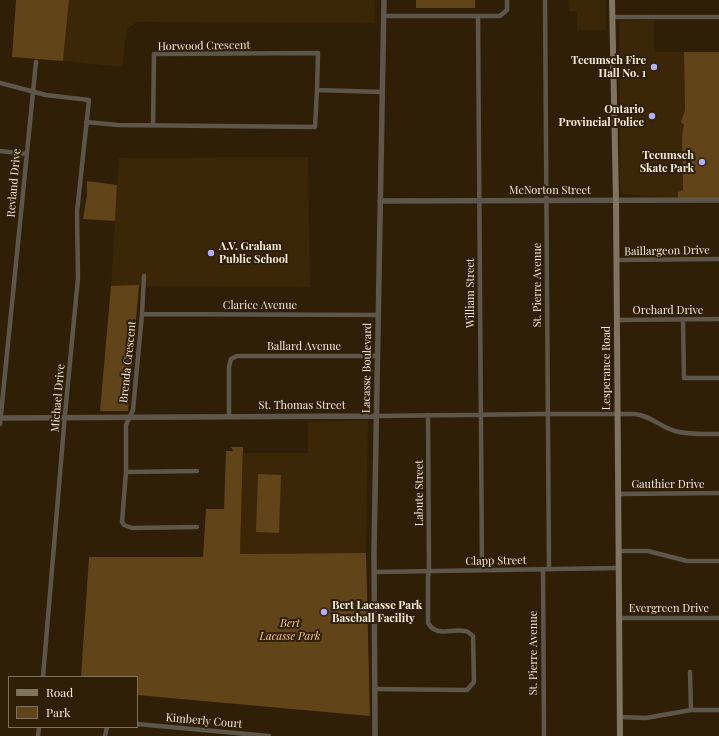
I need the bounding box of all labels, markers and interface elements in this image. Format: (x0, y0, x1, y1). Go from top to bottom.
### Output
street label: Horwood Crescent (158, 39, 250, 53)
place label: Tecumseh Fire Hall No. 1 (571, 54, 646, 80)
marker: Tecumseh Fire Hall No. 1 (649, 62, 659, 72)
place label: Ontario Provincial Police (559, 103, 644, 129)
marker: Ontario Provincial Police (647, 111, 657, 121)
street label: Revland Drive (4, 148, 24, 218)
place label: Tecumseh Skate Park (640, 149, 694, 175)
marker: Tecumseh Skate Park (697, 157, 707, 167)
street label: McNorton Street (509, 184, 591, 198)
place label: A.V. Graham Public School (219, 240, 288, 266)
street label: St. Pierre Avenue (531, 243, 545, 327)
street label: Baillargeon Drive (624, 244, 710, 258)
marker: A.V. Graham Public School (206, 248, 216, 258)
street label: William Street (464, 258, 478, 328)
street label: Clarice Avenue (223, 299, 297, 313)
street label: Orchard Drive (633, 304, 703, 318)
street label: Brenda Crescent (117, 320, 139, 404)
street label: Lacasse Boulevard (360, 323, 374, 413)
street label: Lesperance Road (600, 326, 614, 410)
street label: Ballard Avenue (267, 340, 341, 354)
street label: Michael Drive (48, 363, 68, 433)
street label: St. Thomas Street (258, 399, 346, 413)
street label: Labute Street (413, 460, 427, 526)
street label: Gauthier Drive (631, 478, 705, 492)
street label: Clapp Street (465, 554, 527, 568)
place label: Bert Lacasse Park Baseball Facility (332, 599, 422, 625)
street label: Evergreen Drive (629, 602, 709, 616)
marker: Bert Lacasse Park Baseball Facility (319, 607, 329, 617)
street label: St. Pierre Avenue (527, 611, 541, 695)
park label: Bert Lacasse Park (259, 617, 321, 643)
legend (8, 676, 138, 728)
text: Road (46, 684, 73, 700)
text: Park (46, 704, 71, 720)
street label: Kimberly Court (165, 711, 243, 731)

